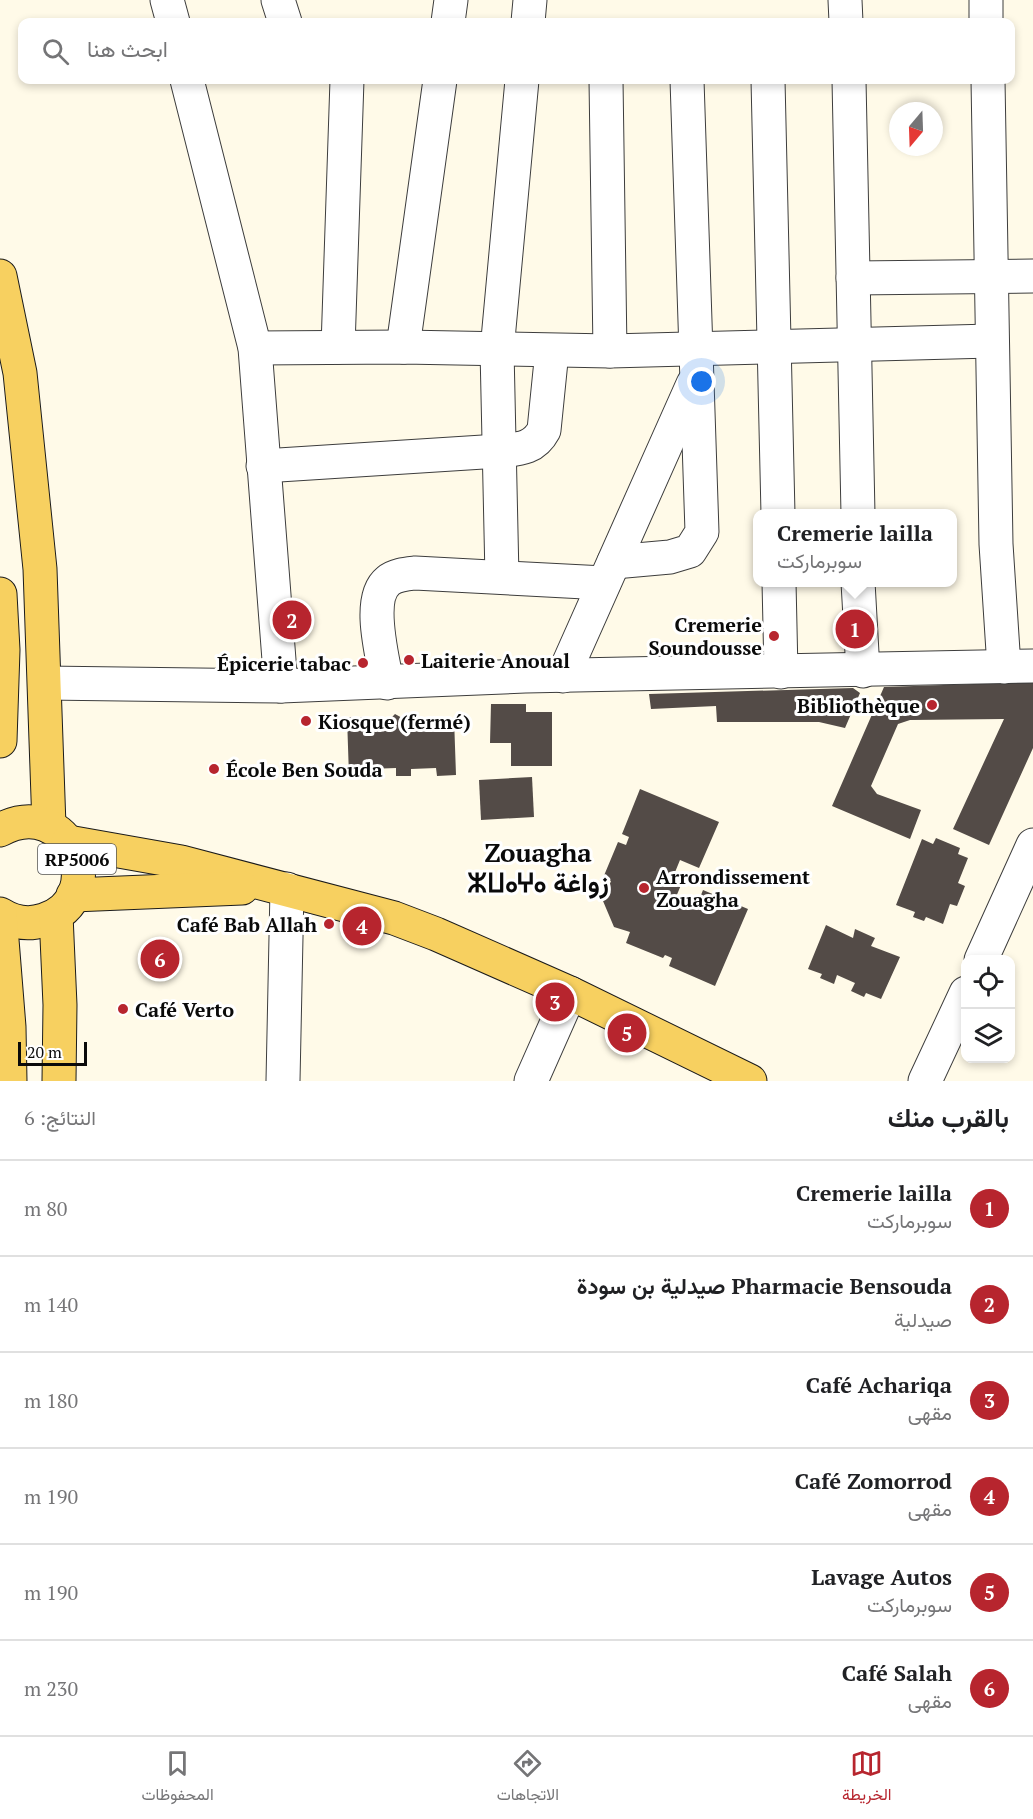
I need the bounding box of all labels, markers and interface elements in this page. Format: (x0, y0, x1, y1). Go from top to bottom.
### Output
search box (18, 18, 1015, 84)
text: ابحث هنا (87, 34, 168, 63)
icon: search (39, 35, 72, 68)
north arrow (889, 102, 943, 156)
your location (687, 367, 716, 396)
popup (753, 509, 957, 587)
text: Cremerie lailla (777, 518, 933, 547)
text: سوبرماركت (777, 547, 862, 574)
pin: 2 (272, 598, 312, 642)
pin: 1 (836, 606, 874, 652)
place label: Cremerie Soundousse (649, 611, 762, 661)
marker: Cremerie Soundousse (767, 629, 781, 643)
place label: Laiterie Anoual (421, 647, 570, 674)
place label: Épicerie tabac (217, 650, 351, 677)
marker: Laiterie Anoual (402, 653, 416, 667)
marker: Épicerie tabac (356, 656, 370, 670)
place label: Bibliothèque (797, 692, 920, 719)
marker: Bibliothèque (925, 698, 939, 712)
place label: Kiosque (fermé) (318, 708, 471, 735)
marker: Kiosque (fermé) (299, 714, 313, 728)
place label: École Ben Souda (226, 756, 383, 783)
marker: École Ben Souda (207, 762, 221, 776)
district label: Zouagha ⵣⵡⴰⵖⴰ زواغة (467, 835, 609, 899)
road number: RP5006 (38, 844, 116, 874)
place label: Arrondissement Zouagha (656, 863, 810, 913)
marker: Arrondissement Zouagha (637, 881, 651, 895)
pin: 4 (342, 904, 382, 948)
place label: Café Bab Allah (177, 911, 317, 938)
marker: Café Bab Allah (322, 917, 336, 931)
pin: 6 (140, 936, 180, 982)
map controls (961, 955, 1015, 1063)
button: locate (961, 955, 1015, 1009)
pin: 3 (536, 980, 574, 1024)
place label: Café Verto (135, 996, 234, 1023)
marker: Café Verto (116, 1002, 130, 1016)
button: layers (961, 1009, 1015, 1063)
pin: 5 (608, 1010, 646, 1056)
scale bar (18, 1039, 87, 1066)
text: 20 m (27, 1041, 62, 1063)
text: بالقرب منك (888, 1100, 1009, 1134)
text: النتائج: 6 (24, 1104, 96, 1131)
text: Cremerie lailla (796, 1178, 952, 1207)
text: 80 m (24, 1195, 67, 1222)
text: 1 (984, 1195, 995, 1222)
text: سوبرماركت (867, 1207, 952, 1234)
text: Pharmacie Bensouda صيدلية بن سودة (577, 1271, 952, 1300)
text: 140 m (24, 1291, 78, 1318)
text: 2 (984, 1291, 995, 1318)
text: صيدلية (894, 1306, 952, 1333)
text: Café Achariqa (806, 1370, 952, 1399)
text: 180 m (24, 1387, 78, 1414)
text: 3 (984, 1387, 995, 1414)
text: مقهى (908, 1399, 952, 1426)
text: Café Zomorrod (795, 1466, 952, 1495)
text: 190 m (24, 1483, 78, 1510)
text: 4 (984, 1483, 995, 1510)
text: مقهى (908, 1495, 952, 1522)
text: Lavage Autos (811, 1562, 952, 1591)
text: 190 m (24, 1579, 78, 1606)
text: 5 (984, 1579, 995, 1606)
text: سوبرماركت (867, 1591, 952, 1618)
text: Café Salah (842, 1658, 952, 1687)
text: 230 m (24, 1675, 78, 1702)
text: 6 (984, 1675, 995, 1702)
text: مقهى (908, 1687, 952, 1714)
tab: المحفوظات (142, 1747, 214, 1809)
tab: الاتجاهات (497, 1747, 559, 1809)
tab: الخريطة (842, 1747, 891, 1809)

